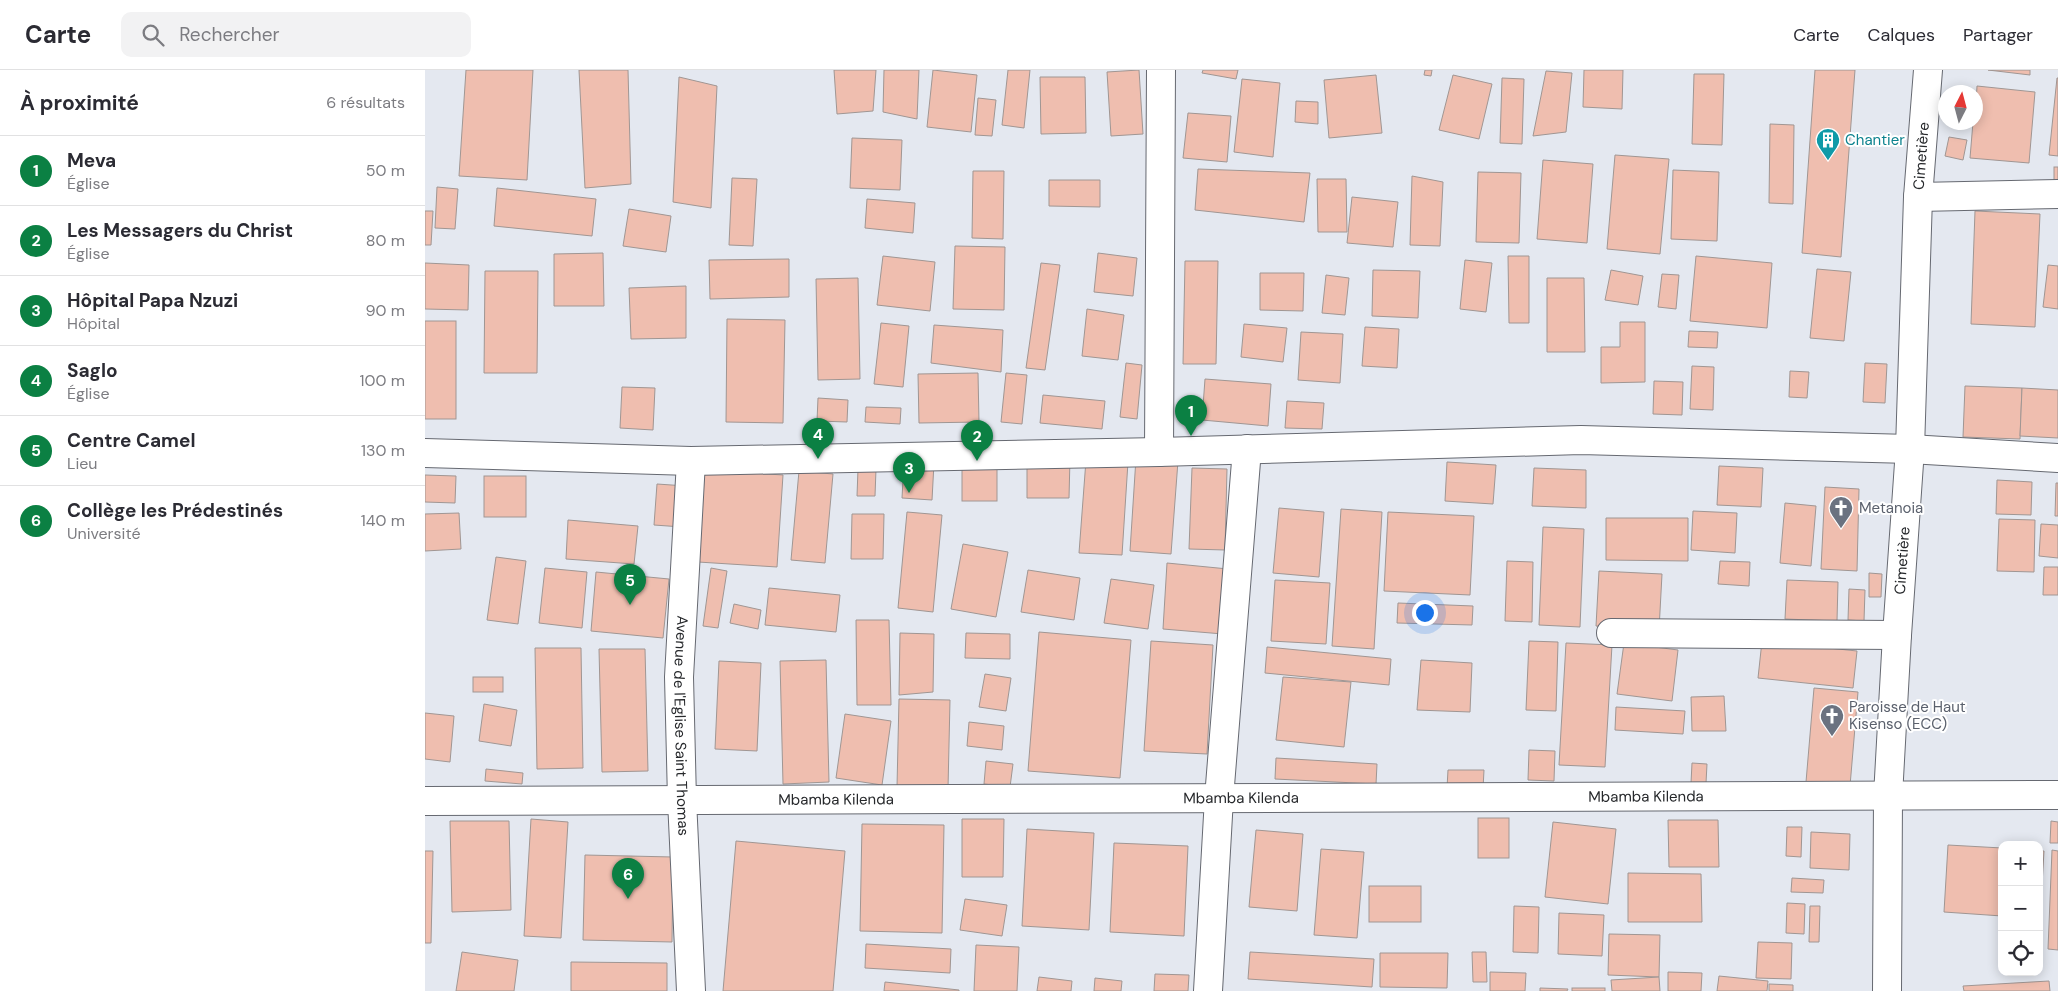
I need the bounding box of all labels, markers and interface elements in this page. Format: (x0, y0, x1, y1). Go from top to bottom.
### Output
search box (121, 12, 471, 57)
text: Carte (25, 19, 91, 50)
icon: search (139, 21, 167, 49)
text: Rechercher (179, 22, 280, 47)
text: Carte (1793, 23, 1840, 47)
text: Calques (1868, 23, 1935, 47)
text: Partager (1963, 23, 2033, 47)
north arrow (1938, 85, 1983, 130)
text: À proximité (20, 89, 139, 117)
text: 6 résultats (326, 92, 405, 113)
street label: Cimetière (1909, 121, 1934, 191)
building icon: Chantier (1815, 127, 1841, 161)
place label: Chantier (1845, 130, 1905, 150)
text: Meva (67, 148, 116, 173)
text: 1 (33, 160, 39, 181)
text: 50 m (366, 160, 405, 181)
text: Église (67, 173, 110, 194)
text: Les Messagers du Christ (67, 218, 293, 243)
text: 2 (31, 230, 41, 251)
text: 80 m (366, 230, 405, 251)
text: Église (67, 243, 110, 264)
text: Hôpital Papa Nzuzi (67, 288, 238, 313)
text: 3 (31, 300, 41, 321)
text: 90 m (365, 300, 405, 321)
text: Hôpital (67, 313, 120, 334)
text: Saglo (67, 358, 118, 383)
text: 4 (31, 370, 41, 391)
text: 100 m (360, 370, 405, 391)
text: Église (67, 383, 110, 404)
pin: 1 (1175, 395, 1207, 436)
pin: 4 (802, 418, 834, 459)
pin: 2 (961, 420, 993, 461)
text: Centre Camel (67, 428, 195, 453)
text: 5 (31, 440, 41, 461)
text: 130 m (361, 440, 405, 461)
pin: 3 (893, 452, 925, 493)
text: Lieu (67, 453, 98, 474)
church icon: Metanoia (1828, 495, 1854, 529)
text: Collège les Prédestinés (67, 498, 283, 523)
place label: Metanoia (1859, 498, 1923, 518)
text: 6 (31, 510, 41, 531)
text: 140 m (361, 510, 405, 531)
text: Université (67, 523, 141, 544)
street label: Cimetière (1890, 526, 1915, 595)
pin: 5 (614, 564, 646, 605)
your location (1412, 600, 1438, 626)
street label: Avenue de l'Eglise Saint Thomas (669, 615, 694, 836)
place label: Paroisse de Haut Kisenso (ECC) (1849, 697, 1966, 734)
church icon: Paroisse de Haut Kisenso (ECC) (1819, 703, 1845, 737)
street label: Mbamba Kilenda (1588, 786, 1704, 807)
street label: Mbamba Kilenda (1183, 788, 1299, 808)
street label: Mbamba Kilenda (778, 789, 894, 810)
map controls (1998, 841, 2043, 976)
button: + (1998, 841, 2043, 886)
pin: 6 (612, 858, 644, 899)
button: − (1998, 886, 2043, 931)
button: locate (1998, 931, 2043, 976)

